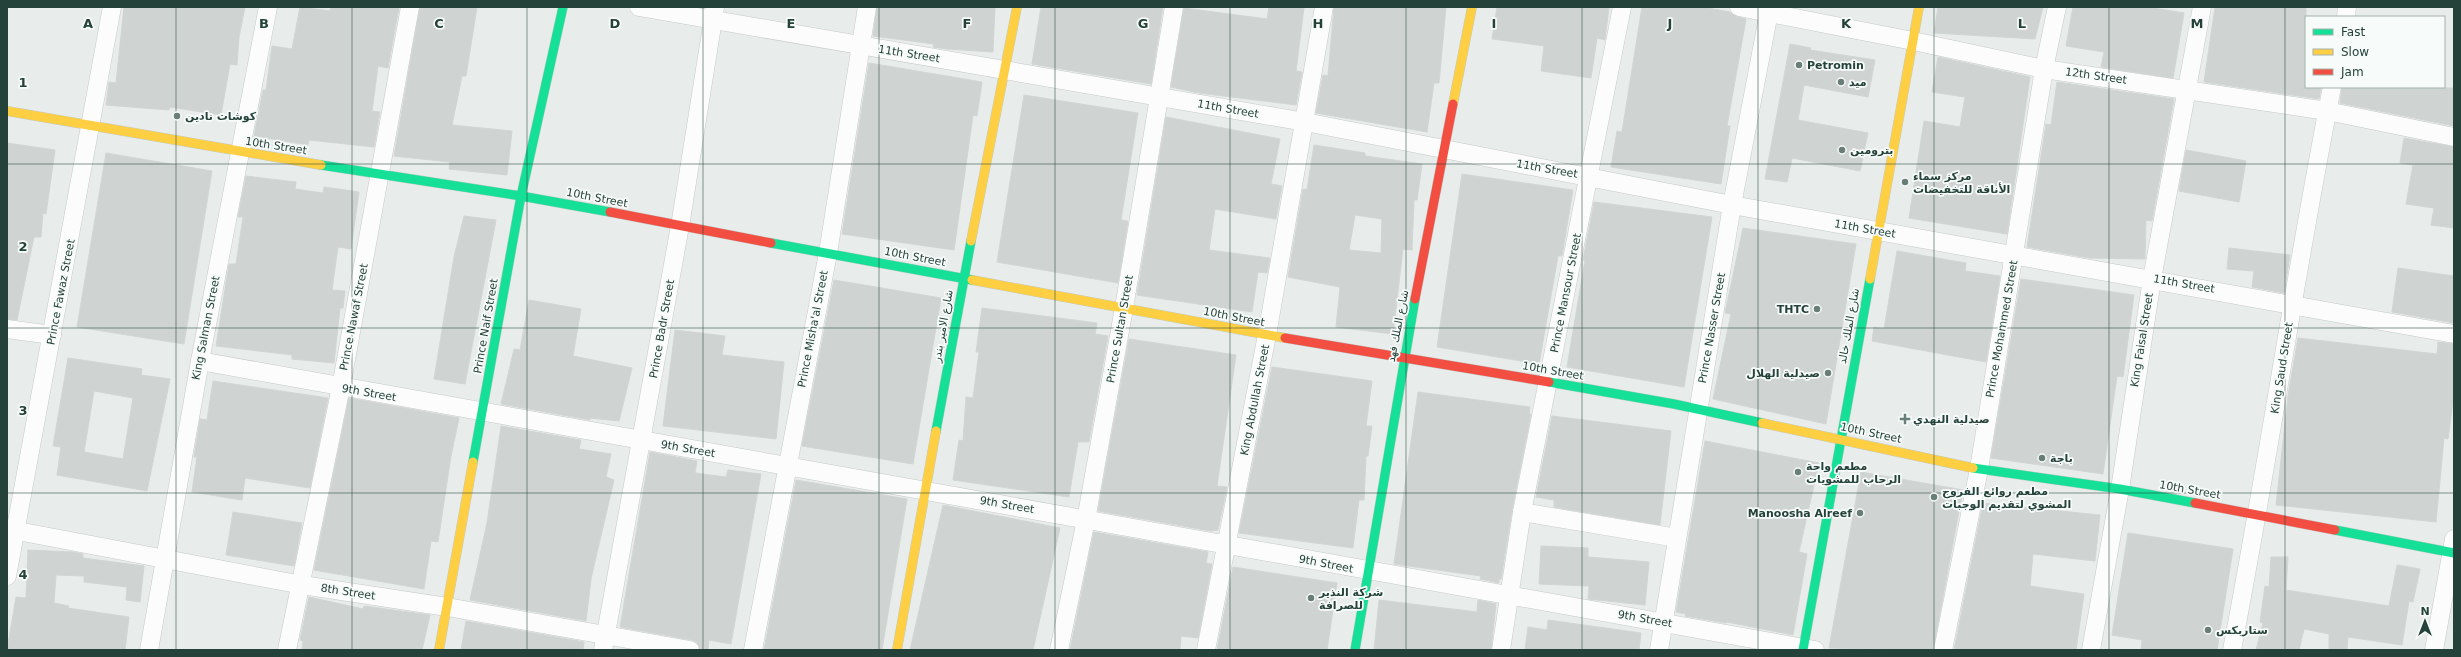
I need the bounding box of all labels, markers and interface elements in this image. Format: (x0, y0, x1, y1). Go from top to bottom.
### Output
text: A (83, 16, 93, 31)
text: B (259, 16, 269, 31)
text: C (434, 16, 444, 31)
text: D (610, 16, 621, 31)
text: E (787, 16, 795, 31)
text: F (963, 16, 971, 31)
text: G (1138, 16, 1148, 31)
text: H (1313, 16, 1323, 31)
text: I (1492, 16, 1496, 31)
text: J (1667, 16, 1672, 31)
text: K (1841, 16, 1852, 31)
text: L (2018, 16, 2026, 31)
text: M (2191, 16, 2203, 31)
legend (2305, 16, 2445, 88)
text: Fast (2341, 25, 2365, 39)
street label: 11th Street (877, 43, 941, 65)
text: Slow (2341, 45, 2369, 59)
place label: Petromin (1807, 59, 1864, 72)
marker: Petromin (1794, 60, 1804, 70)
street label: 12th Street (2064, 65, 2128, 87)
text: Jam (2340, 65, 2364, 79)
text: 1 (18, 75, 28, 90)
place label: ميد (1849, 76, 1867, 89)
marker: ميد (1836, 77, 1846, 87)
street label: 11th Street (1196, 97, 1260, 121)
place label: كوشات نادين (185, 110, 257, 123)
marker: كوشات نادين (172, 111, 182, 121)
street label: 10th Street (244, 135, 308, 157)
place label: بترومين (1850, 144, 1894, 157)
marker: بترومين (1837, 145, 1847, 155)
street label: 11th Street (1515, 157, 1579, 181)
place label: مركز سماء الأناقة للتخفيضات (1913, 170, 2010, 196)
marker: مركز سماء الأناقة للتخفيضات (1900, 177, 1910, 187)
street label: 10th Street (565, 186, 629, 210)
street label: 11th Street (1833, 217, 1897, 241)
street label: Prince Mansour Street (1548, 232, 1584, 354)
street label: Prince Fawaz Street (44, 237, 78, 346)
text: 2 (18, 239, 28, 254)
street label: 10th Street (883, 245, 947, 269)
street label: Prince Mohammed Street (1984, 259, 2021, 399)
street label: Prince Nawaf Street (337, 262, 371, 372)
street label: Prince Misha'al Street (795, 269, 831, 389)
street label: Prince Nasser Street (1696, 271, 1728, 384)
street label: 11th Street (2152, 272, 2216, 296)
street label: Prince Sultan Street (1104, 273, 1136, 384)
street label: King Salman Street (190, 274, 223, 381)
street label: Prince Naif Street (471, 277, 501, 374)
street label: Prince Badr Street (647, 278, 677, 379)
street label: شارع الملك خالد (1836, 287, 1862, 365)
street label: شارع الامير بندر (930, 289, 956, 364)
street label: شارع الملك فهد (1385, 289, 1411, 363)
street label: King Faisal Street (2128, 291, 2156, 388)
place label: THTC (1777, 303, 1809, 316)
marker: THTC (1812, 304, 1822, 314)
street label: 10th Street (1202, 305, 1266, 329)
street label: King Saud Street (2268, 321, 2296, 415)
street label: King Abdullah Street (1238, 343, 1272, 457)
street label: 10th Street (1521, 359, 1585, 383)
place label: صيدلية الهلال (1746, 367, 1820, 380)
marker: صيدلية الهلال (1823, 368, 1833, 378)
street label: 9th Street (341, 382, 398, 404)
text: 3 (18, 403, 28, 418)
place label: صيدلية النهدي (1913, 413, 1990, 426)
marker: صيدلية النهدي (1900, 414, 1910, 424)
street label: 10th Street (1839, 420, 1903, 446)
street label: 9th Street (660, 438, 717, 460)
place label: باجة (2050, 452, 2073, 465)
marker: باجة (2037, 453, 2047, 463)
place label: مطعم واحة الرحاب للمشويات (1806, 460, 1901, 486)
marker: مطعم واحة الرحاب للمشويات (1793, 467, 1803, 477)
street label: 10th Street (2158, 478, 2222, 502)
place label: مطعم روائع الفروج المشوي لتقديم الوجبات (1942, 485, 2071, 511)
marker: مطعم روائع الفروج المشوي لتقديم الوجبات (1929, 492, 1939, 502)
street label: 9th Street (979, 494, 1036, 516)
place label: Manoosha Alreef (1748, 507, 1852, 520)
marker: Manoosha Alreef (1855, 508, 1865, 518)
street label: 9th Street (1298, 552, 1355, 576)
text: 4 (18, 567, 28, 582)
street label: 8th Street (320, 581, 377, 603)
place label: شركة النذير للصرافة (1318, 586, 1383, 612)
marker: شركة النذير للصرافة (1306, 593, 1316, 603)
north arrow (2405, 601, 2445, 641)
text: N (2420, 605, 2430, 618)
street label: 9th Street (1617, 608, 1674, 630)
place label: ستاربكس (2216, 624, 2268, 637)
marker: ستاربكس (2203, 625, 2213, 635)

